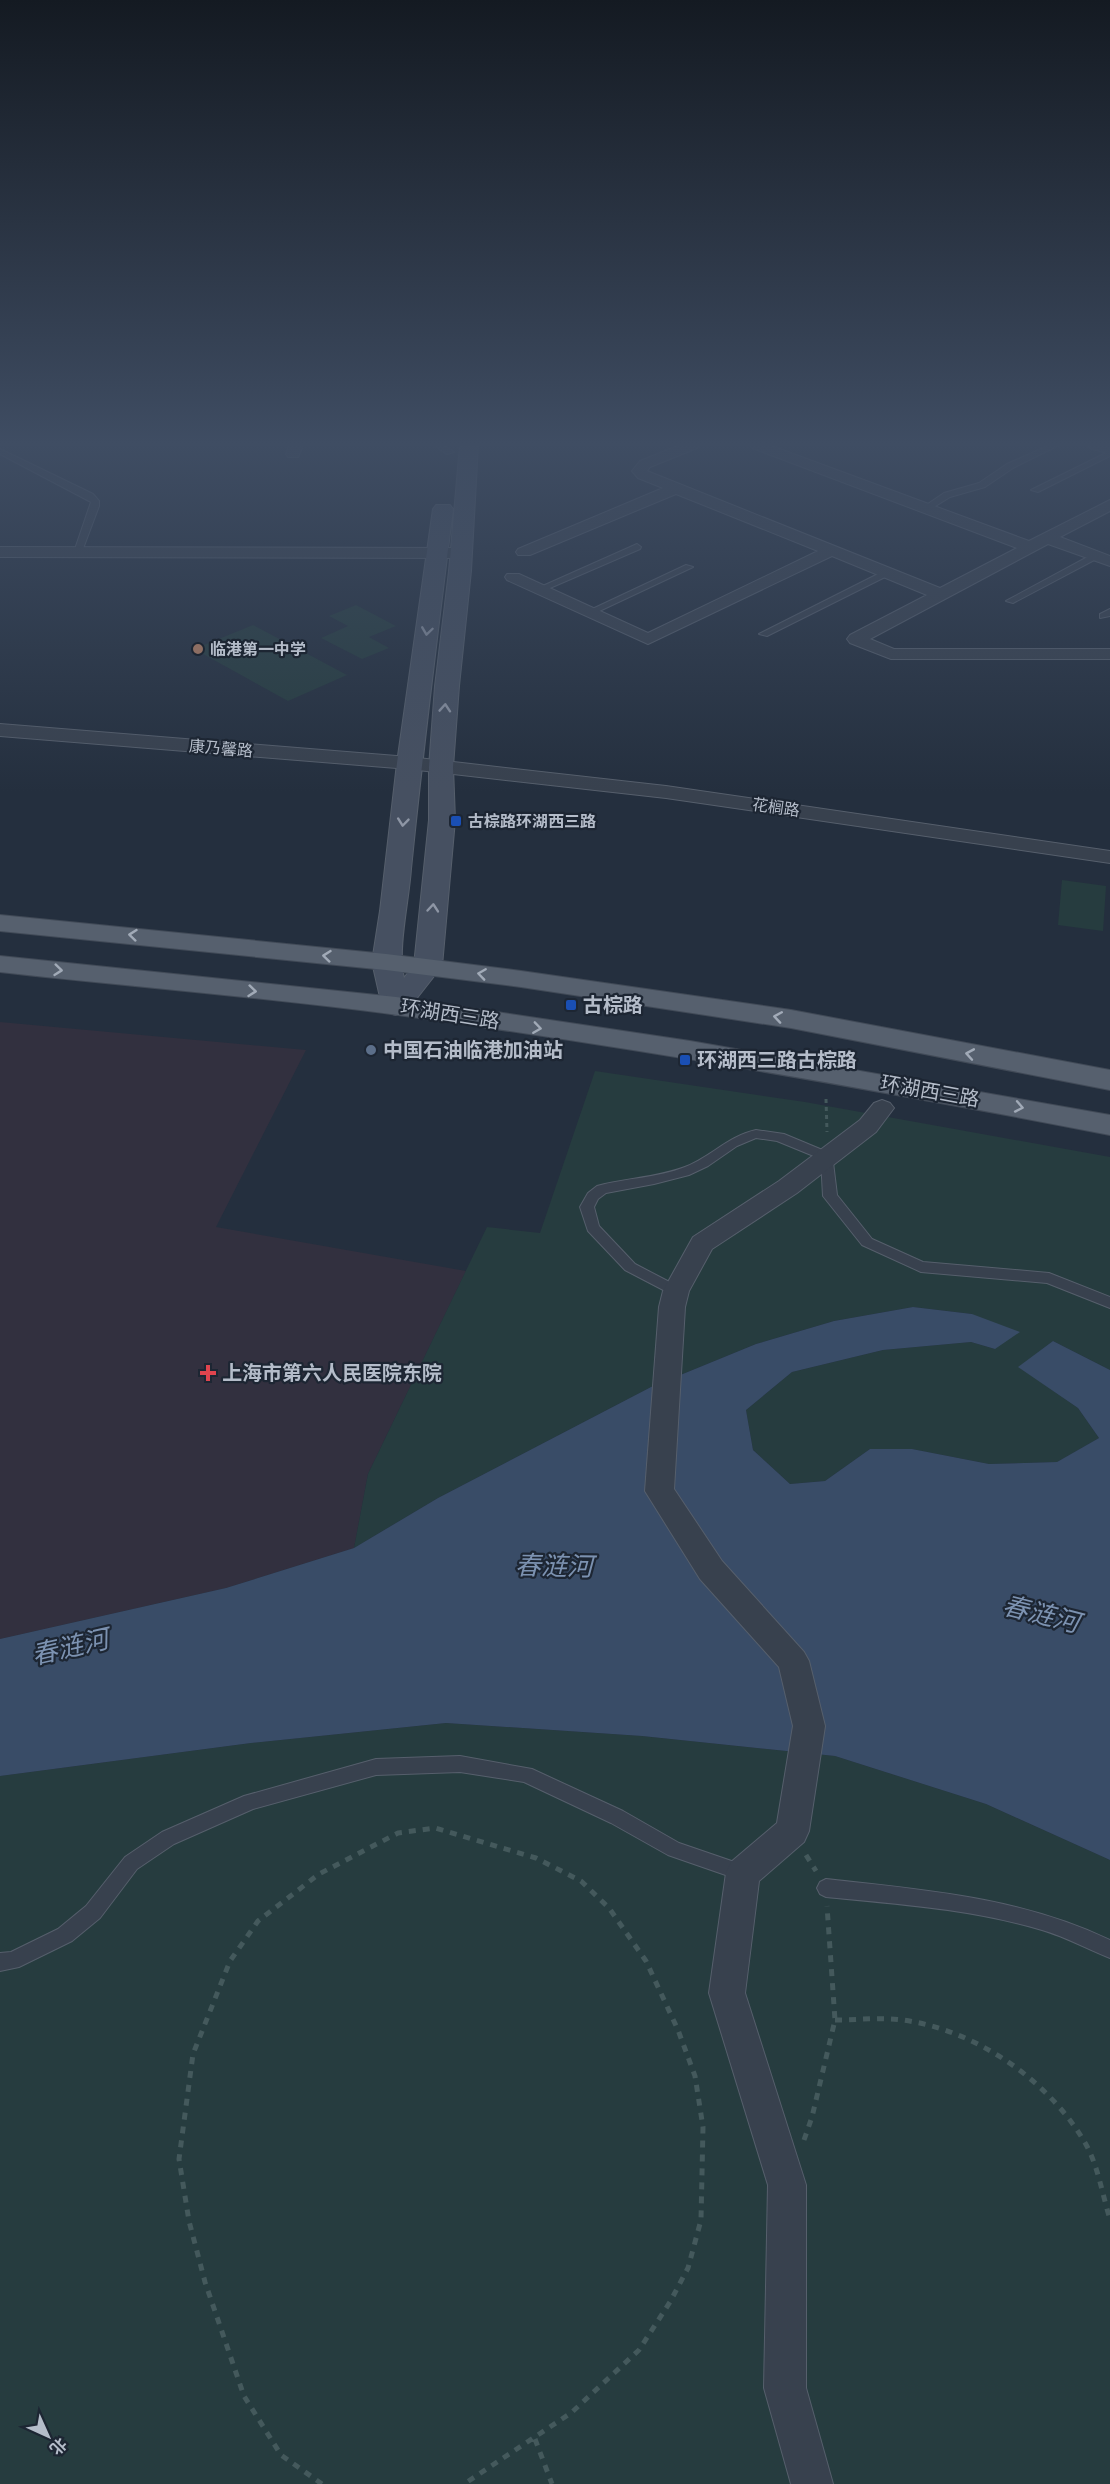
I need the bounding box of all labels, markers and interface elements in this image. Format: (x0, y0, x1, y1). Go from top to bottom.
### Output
one-way arrow (422, 627, 434, 636)
place label: 临港第一中学 (210, 640, 306, 658)
marker: 临港第一中学 (191, 642, 205, 656)
one-way arrow (438, 704, 451, 713)
street label: 康乃馨路 (188, 736, 254, 760)
street label: 花榈路 (751, 795, 801, 819)
place label: 古棕路环湖西三路 (468, 812, 596, 830)
marker: 古棕路环湖西三路 (449, 814, 463, 828)
one-way arrow (397, 817, 410, 826)
one-way arrow (426, 904, 439, 913)
one-way arrow (129, 929, 138, 942)
one-way arrow (323, 950, 332, 963)
one-way arrow (54, 963, 63, 976)
one-way arrow (477, 968, 486, 980)
one-way arrow (248, 984, 257, 997)
place label: 古棕路 (583, 993, 643, 1016)
street label: 环湖西三路 (399, 994, 501, 1033)
marker: 古棕路 (564, 998, 578, 1012)
one-way arrow (774, 1012, 783, 1024)
one-way arrow (532, 1021, 541, 1033)
place label: 中国石油临港加油站 (383, 1038, 563, 1061)
marker: 中国石油临港加油站 (364, 1043, 378, 1057)
place label: 环湖西三路古棕路 (697, 1048, 857, 1071)
one-way arrow (965, 1048, 975, 1061)
marker: 环湖西三路古棕路 (678, 1053, 692, 1067)
street label: 环湖西三路 (879, 1070, 981, 1111)
one-way arrow (1014, 1100, 1024, 1113)
place label: 上海市第六人民医院东院 (222, 1361, 442, 1384)
marker: 上海市第六人民医院东院 (199, 1364, 217, 1382)
water label: 春涟河 (515, 1550, 598, 1582)
water label: 春涟河 (1000, 1590, 1087, 1639)
water label: 春涟河 (29, 1622, 116, 1670)
north arrow (18, 2406, 78, 2466)
text: 北 (47, 2435, 71, 2459)

